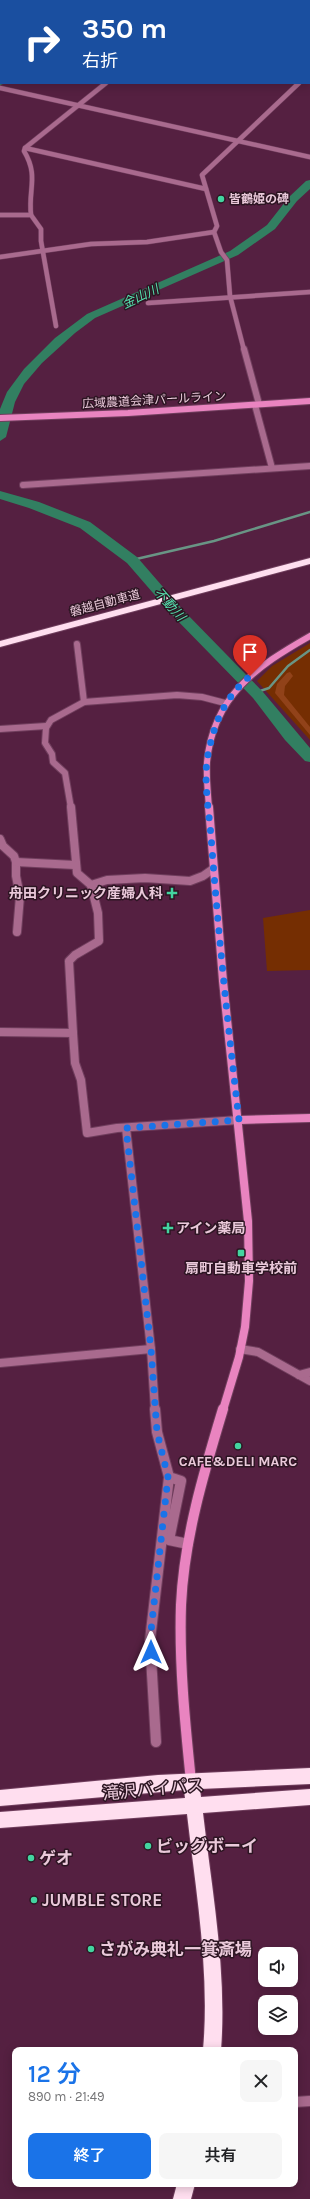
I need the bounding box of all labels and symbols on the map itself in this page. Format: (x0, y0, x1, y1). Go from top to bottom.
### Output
place label: 皆鶴姫の碑 (229, 192, 289, 206)
marker: 皆鶴姫の碑 (216, 194, 226, 204)
water label: 金山川 (119, 281, 163, 311)
street label: 広域農道会津パールライン (82, 389, 226, 411)
water label: 不動川 (151, 585, 190, 625)
street label: 磐越自動車道 (68, 587, 142, 619)
pin (233, 635, 267, 676)
place label: 舟田クリニック産婦人科 (9, 885, 163, 902)
marker: 舟田クリニック産婦人科 (166, 887, 178, 899)
place label: アイン薬局 (176, 1220, 245, 1237)
marker: アイン薬局 (163, 1223, 173, 1233)
marker: 扇町自動車学校前 (236, 1248, 246, 1258)
place label: 扇町自動車学校前 (185, 1260, 297, 1277)
marker: CAFE&DELI MARC (233, 1441, 243, 1451)
place label: CAFE&DELI MARC (179, 1453, 297, 1470)
position arrow (130, 1631, 172, 1673)
street label: 滝沢バイパス (101, 1775, 205, 1803)
place label: ビッグボーイ (156, 1836, 258, 1856)
marker: ビッグボーイ (143, 1841, 153, 1851)
place label: ゲオ (39, 1848, 73, 1868)
marker: ゲオ (26, 1853, 36, 1863)
place label: JUMBLE STORE (42, 1890, 162, 1910)
marker: JUMBLE STORE (29, 1895, 39, 1905)
place label: さがみ典礼一箕斎場 (99, 1939, 252, 1959)
marker: さがみ典礼一箕斎場 (86, 1944, 96, 1954)

